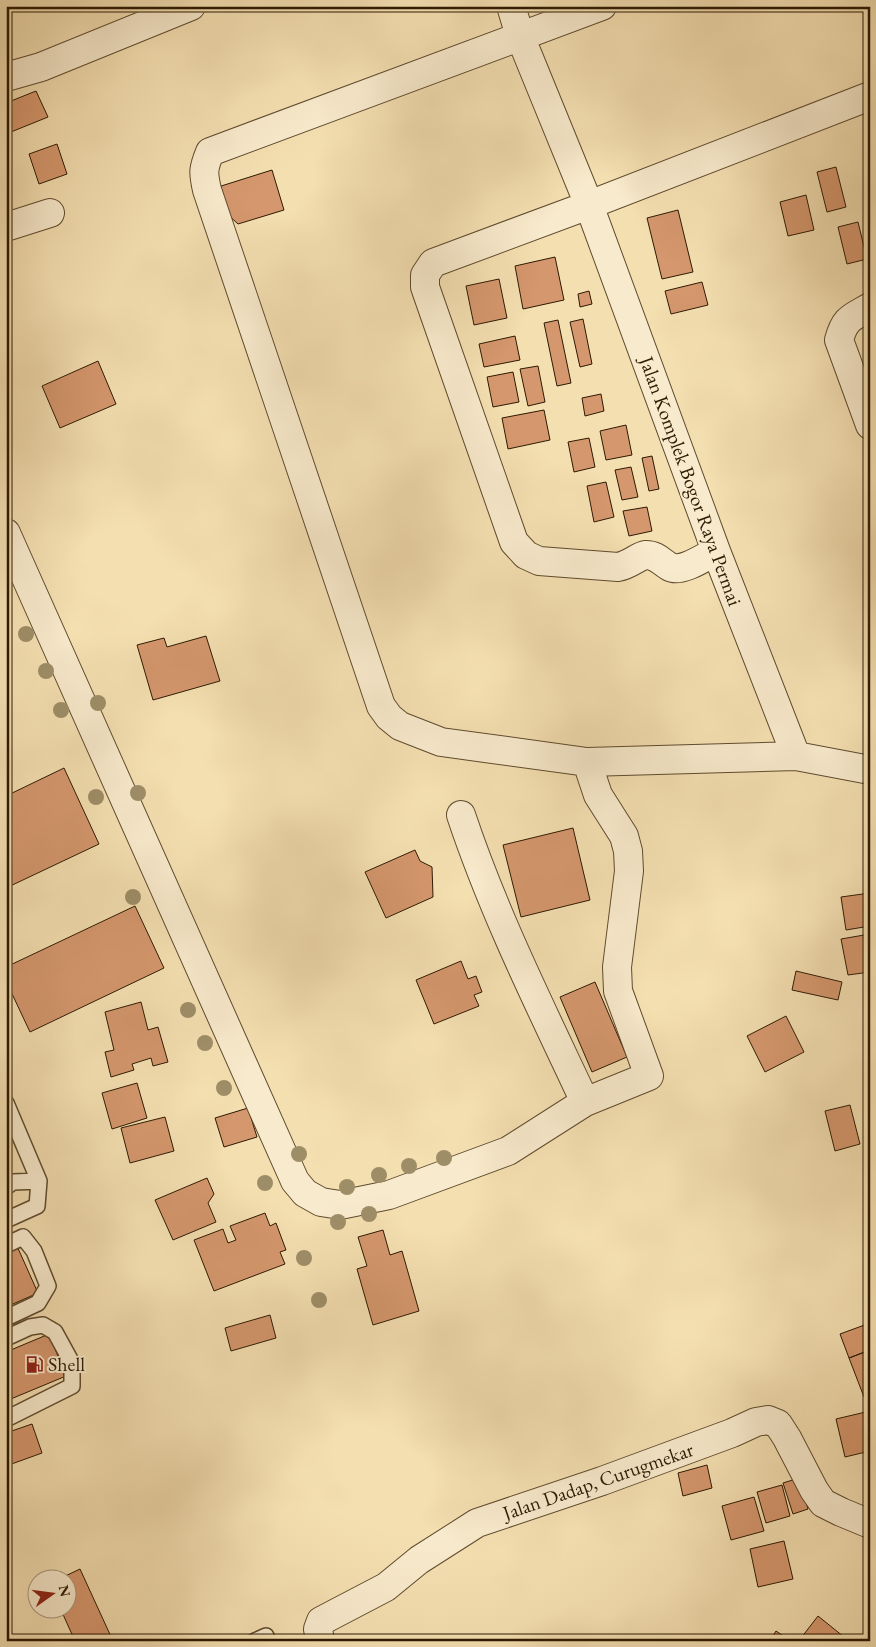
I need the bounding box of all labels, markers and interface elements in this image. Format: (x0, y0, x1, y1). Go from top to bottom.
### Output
street label: Jalan Komplek Bogor Raya Permai (633, 351, 748, 609)
place label: Shell (48, 1351, 85, 1377)
fuel station icon: Shell (24, 1354, 44, 1374)
street label: Jalan Dadap, Curugmekar (497, 1436, 697, 1526)
north arrow (28, 1570, 78, 1620)
text: N (55, 1583, 75, 1599)

